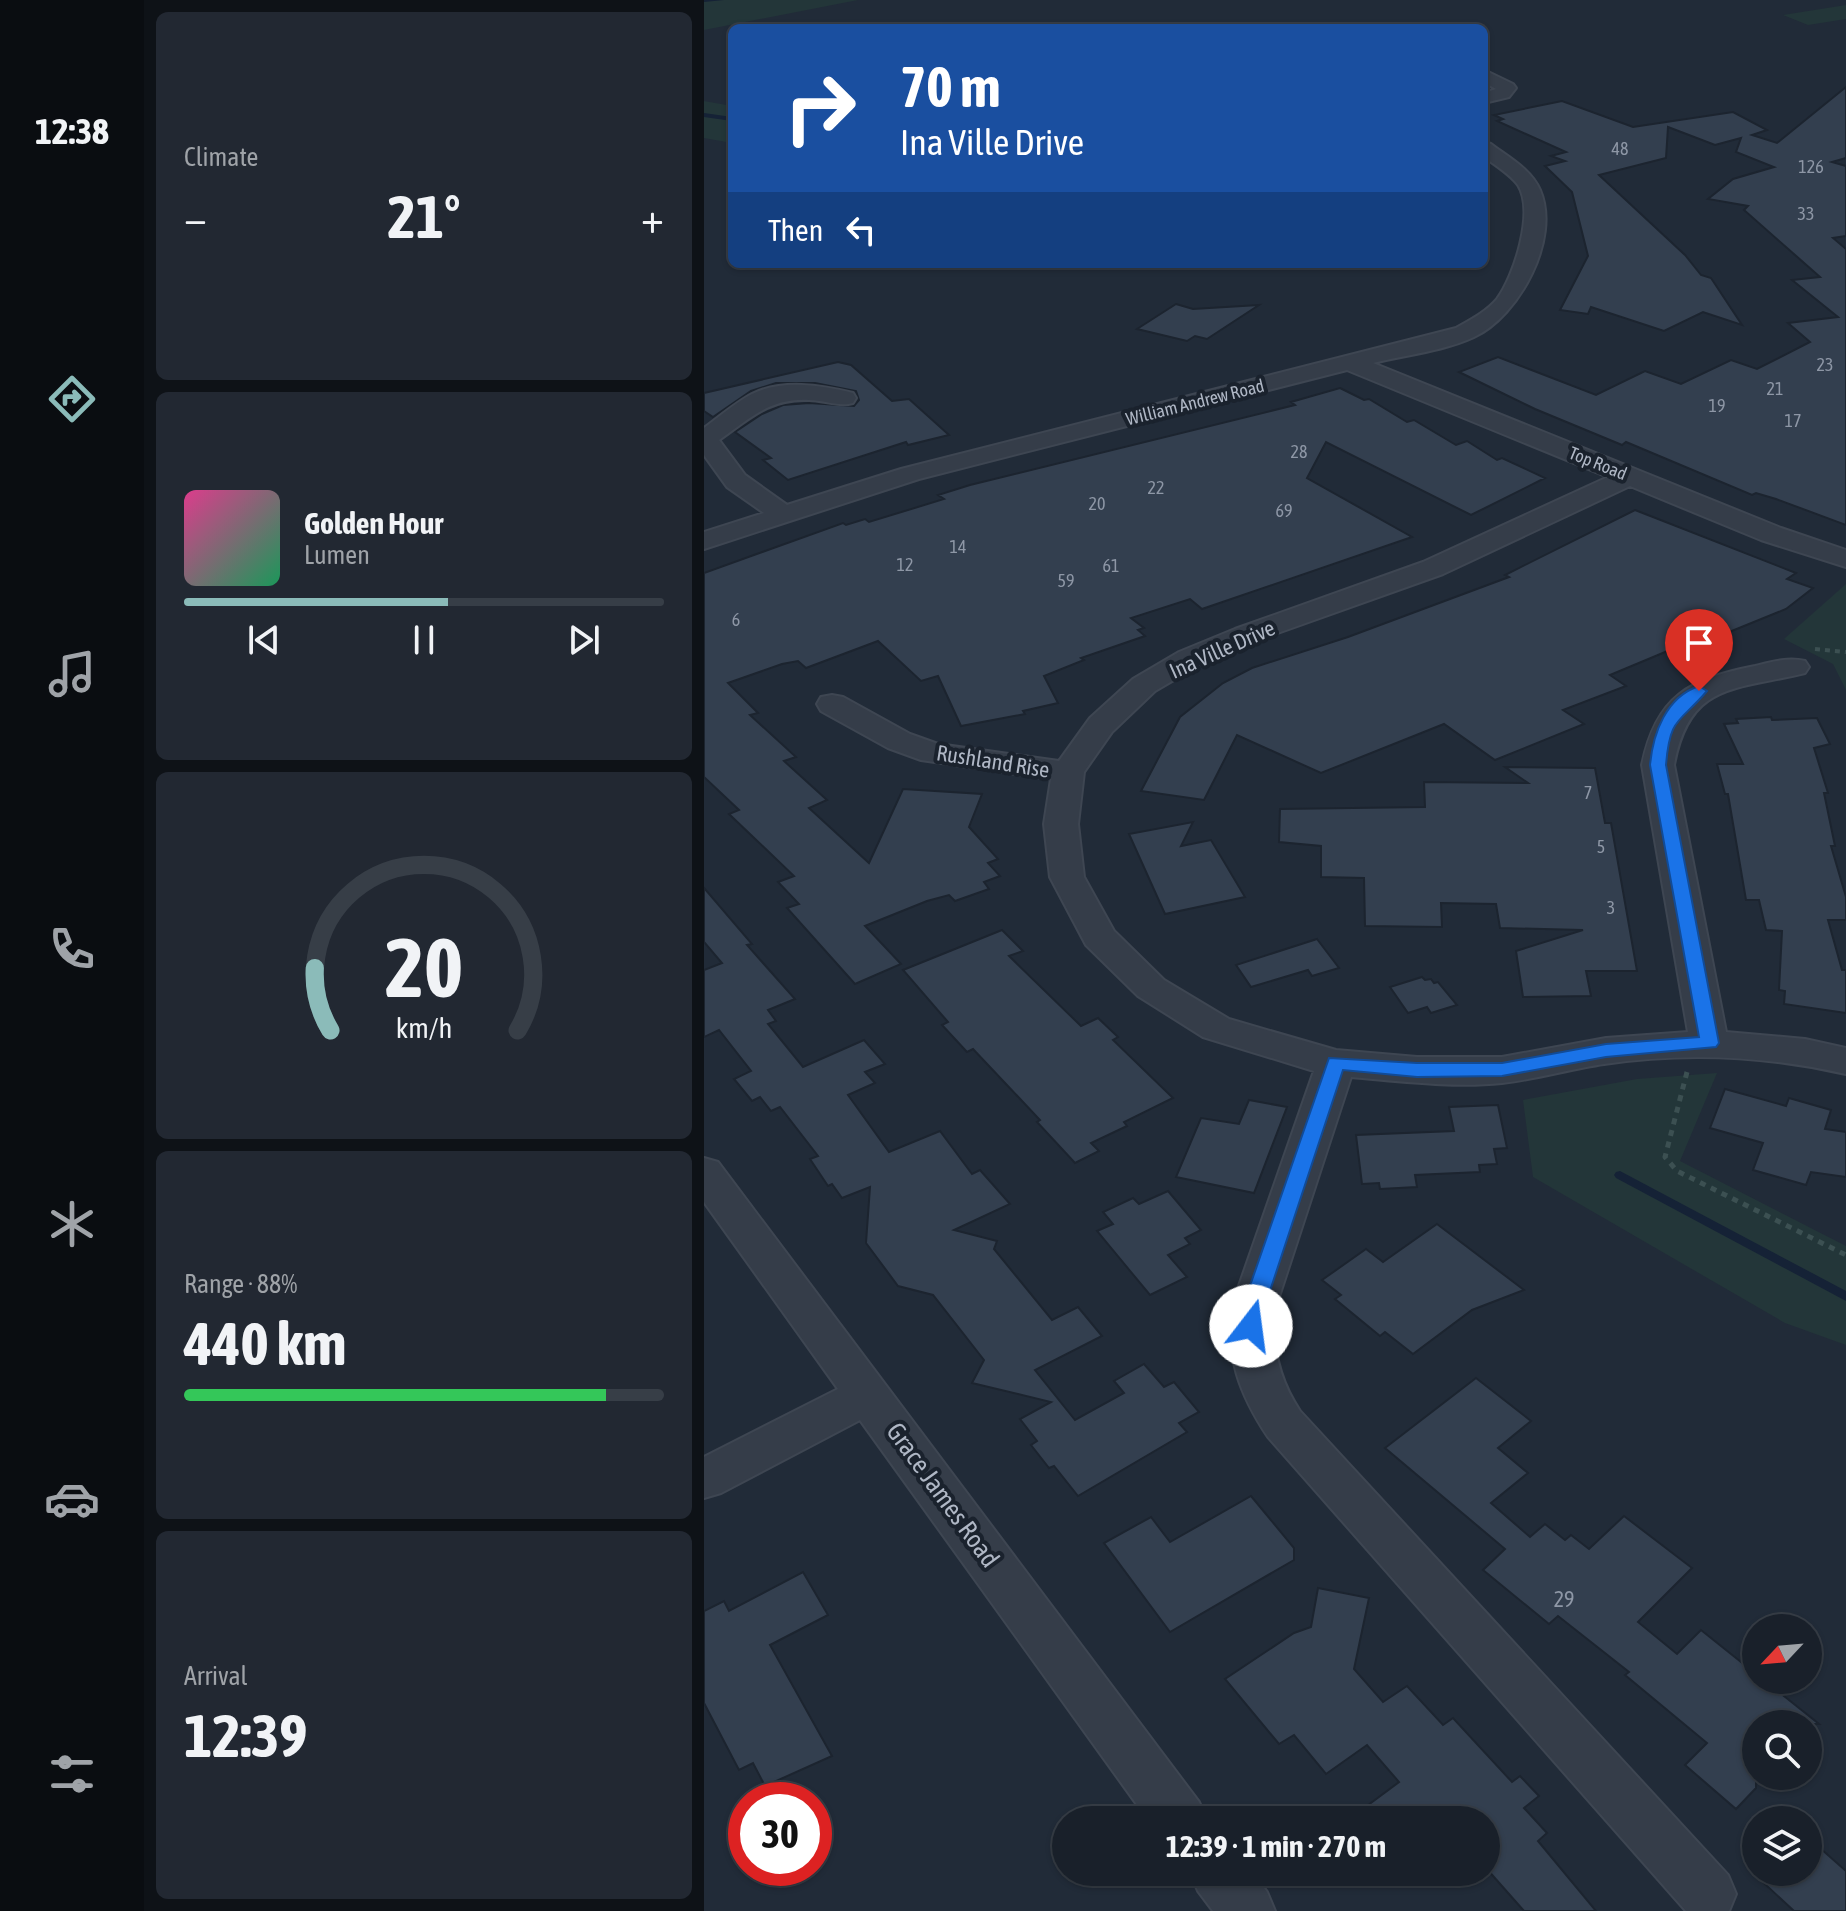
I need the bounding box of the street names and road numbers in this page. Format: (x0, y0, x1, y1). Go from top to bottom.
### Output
street label: William Andrew Road (1124, 375, 1266, 429)
street label: Top Road (1566, 442, 1630, 484)
street label: Ina Ville Drive (1165, 614, 1279, 684)
street label: Rushland Rise (935, 739, 1051, 783)
street label: Grace James Road (881, 1417, 1005, 1573)

